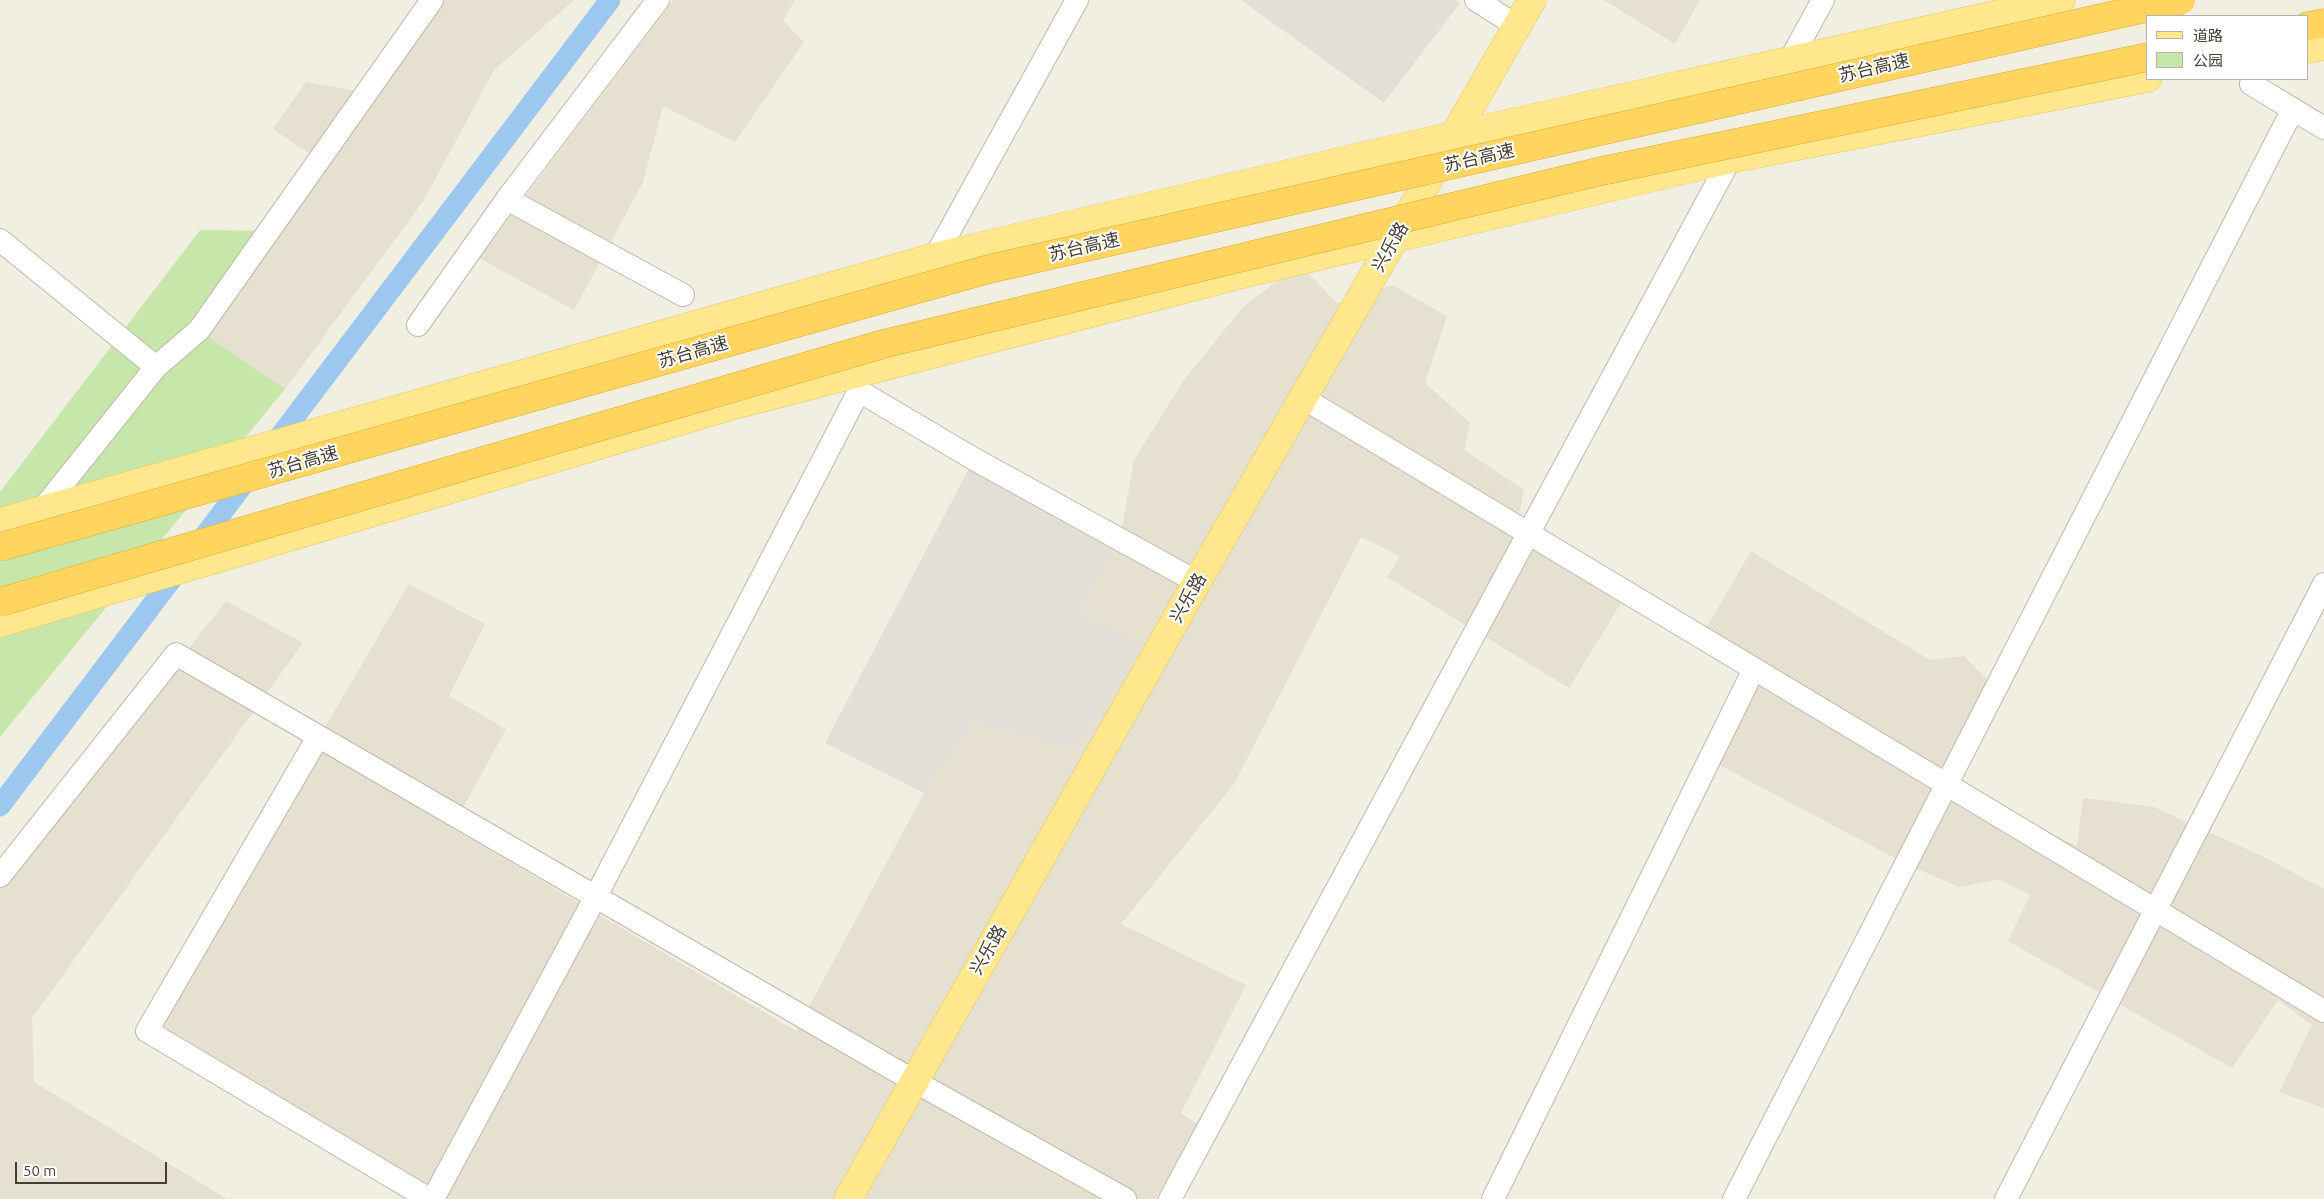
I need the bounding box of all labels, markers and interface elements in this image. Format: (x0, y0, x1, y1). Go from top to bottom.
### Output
legend (2146, 15, 2309, 80)
text: 道路 (2193, 27, 2223, 44)
street label: 苏台高速 (1836, 49, 1912, 87)
text: 公园 (2193, 52, 2223, 69)
street label: 苏台高速 (1441, 139, 1517, 177)
street label: 兴乐路 (1367, 218, 1413, 276)
street label: 苏台高速 (1046, 228, 1122, 266)
street label: 苏台高速 (655, 332, 731, 372)
street label: 苏台高速 (265, 442, 341, 482)
street label: 兴乐路 (1165, 569, 1211, 627)
street label: 兴乐路 (965, 921, 1011, 979)
scale bar (18, 1152, 170, 1184)
text: 50 m (23, 1162, 56, 1179)

